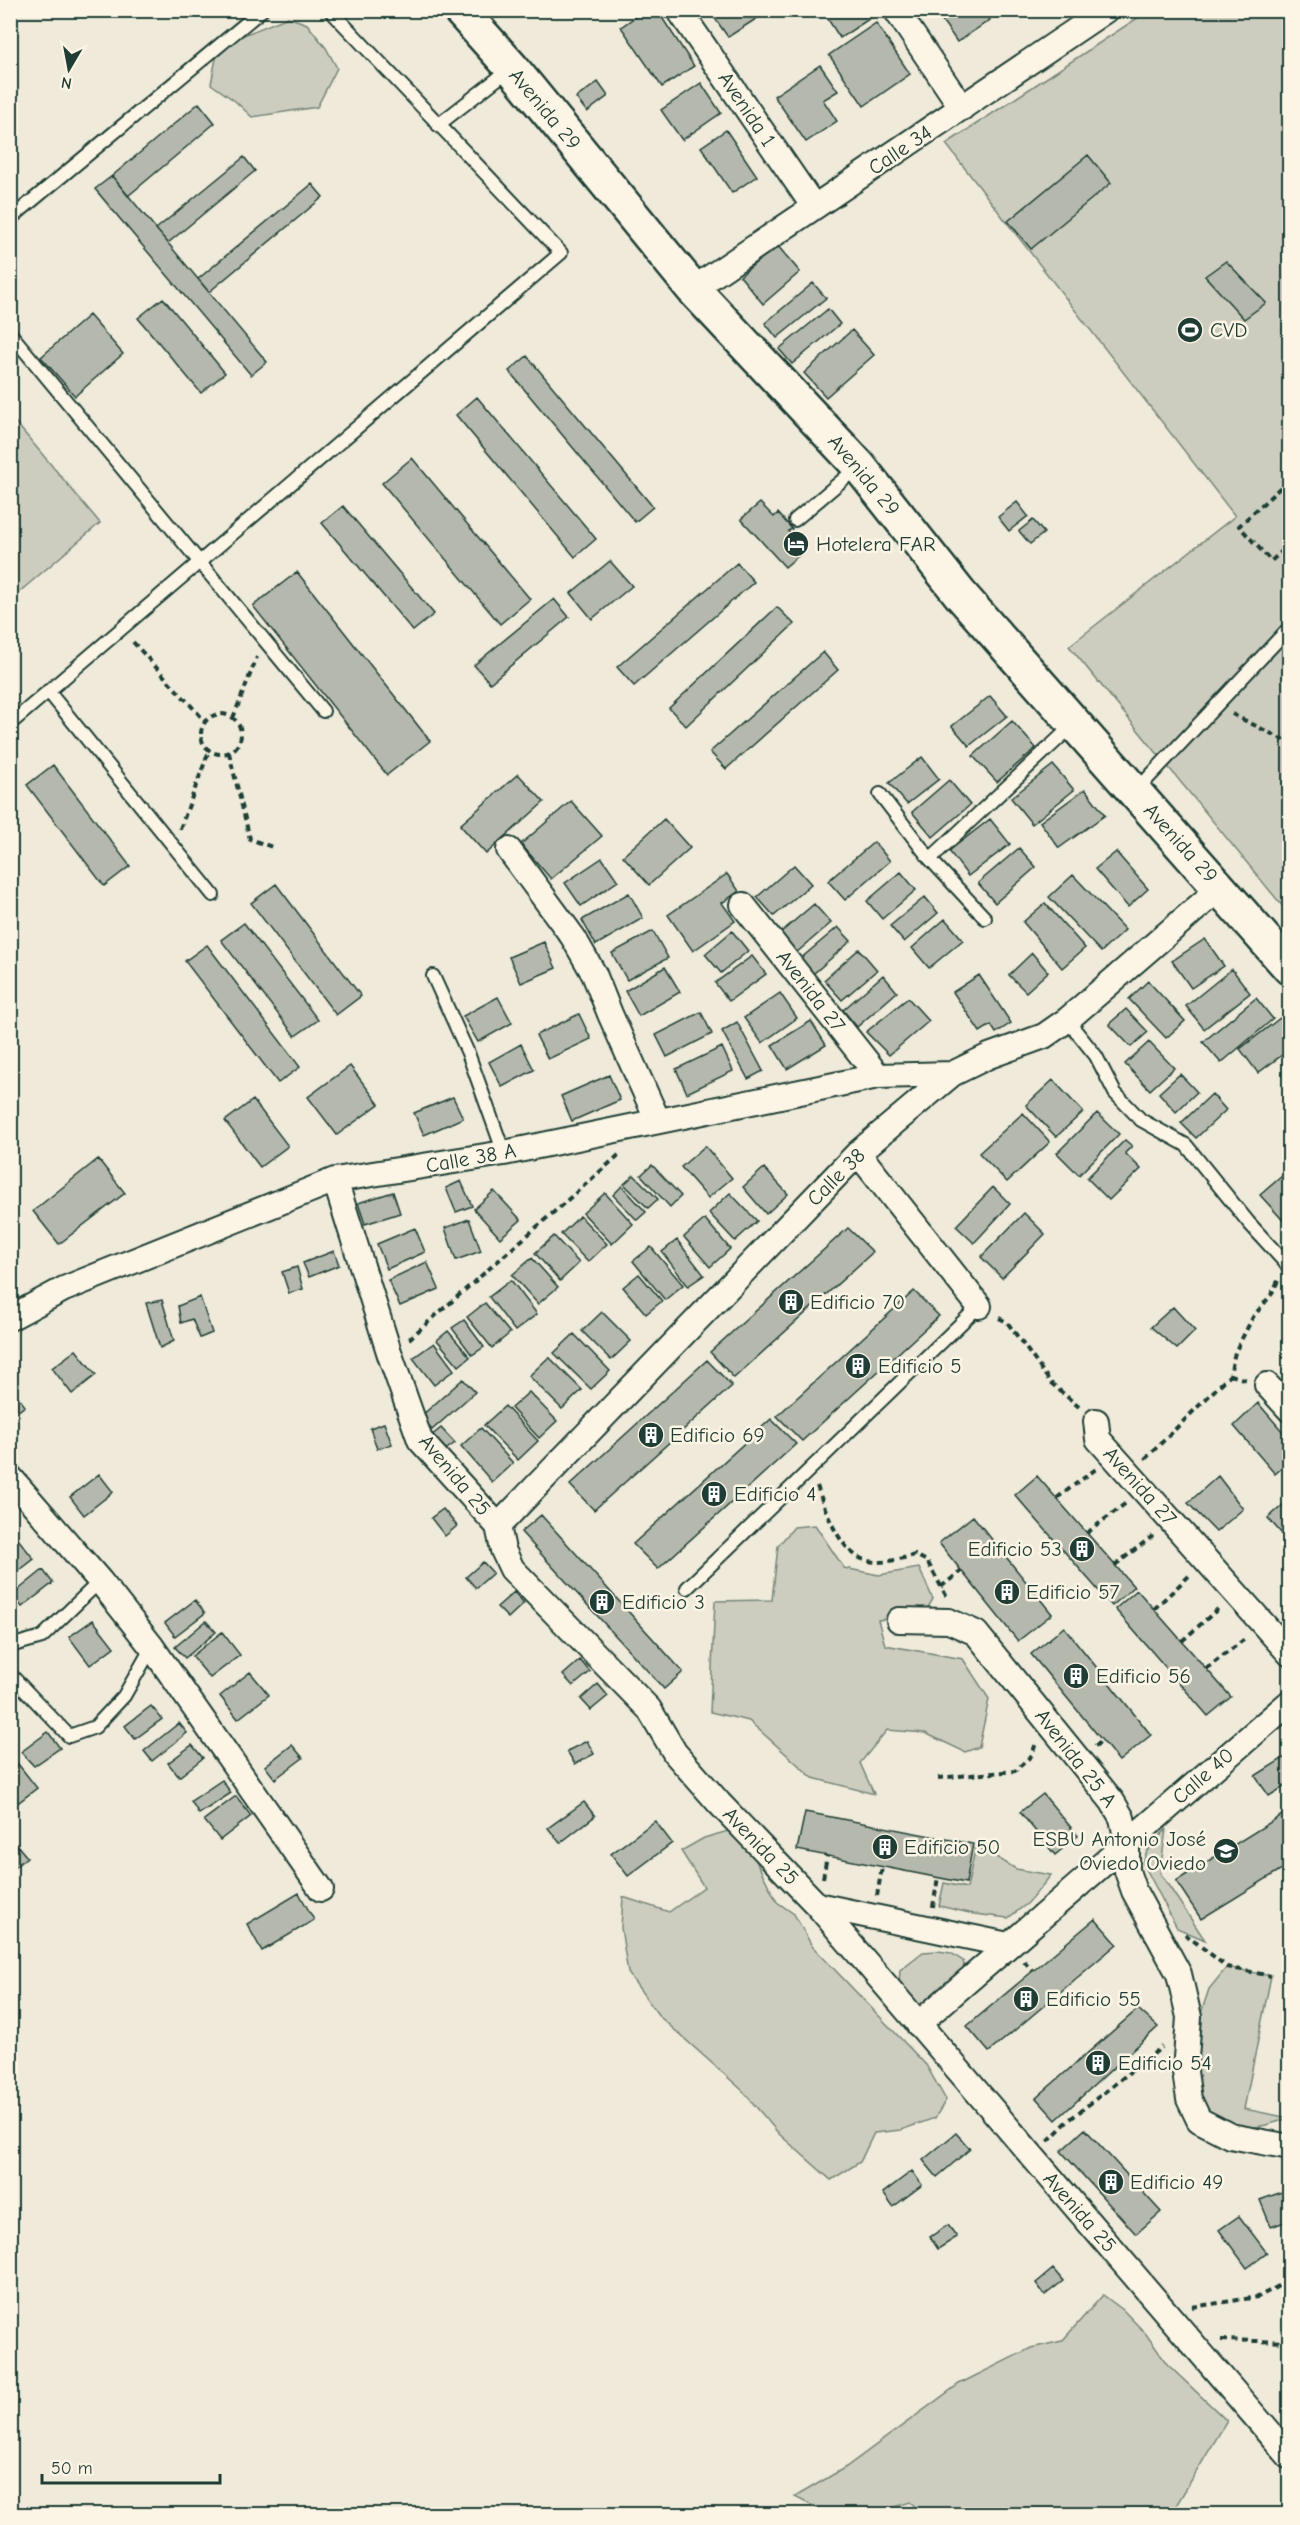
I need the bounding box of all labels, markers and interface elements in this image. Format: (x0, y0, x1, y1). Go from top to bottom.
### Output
north arrow (39, 39, 99, 99)
street label: Avenida 29 (504, 64, 586, 154)
street label: Avenida 1 (713, 67, 781, 151)
text: N (60, 73, 73, 93)
street label: Calle 34 (864, 120, 936, 180)
sports icon: CVD (1175, 315, 1205, 345)
place label: CVD (1210, 318, 1247, 342)
street label: Avenida 29 (823, 430, 905, 520)
hotel icon: Hotelera FAR (781, 529, 811, 559)
place label: Hotelera FAR (816, 532, 936, 556)
street label: Avenida 29 (1139, 798, 1223, 888)
street label: Avenida 27 (772, 945, 850, 1037)
street label: Calle 38 A (424, 1138, 518, 1178)
street label: Calle 38 (802, 1143, 870, 1211)
building icon: Edificio 70 (776, 1287, 806, 1317)
place label: Edificio 70 (810, 1290, 905, 1314)
building icon: Edificio 5 (843, 1351, 873, 1381)
place label: Edificio 5 (878, 1354, 962, 1378)
building icon: Edificio 69 (636, 1420, 666, 1450)
place label: Edificio 69 (670, 1423, 765, 1447)
street label: Avenida 25 (414, 1429, 496, 1521)
street label: Avenida 27 (1099, 1442, 1182, 1530)
building icon: Edificio 4 (699, 1479, 729, 1509)
place label: Edificio 4 (734, 1482, 816, 1506)
building icon: Edificio 53 (1067, 1534, 1097, 1564)
place label: Edificio 53 (968, 1537, 1062, 1561)
building icon: Edificio 57 (992, 1577, 1022, 1607)
place label: Edificio 57 (1026, 1580, 1120, 1604)
building icon: Edificio 3 (587, 1587, 617, 1617)
place label: Edificio 3 (622, 1590, 705, 1614)
building icon: Edificio 56 (1061, 1661, 1091, 1691)
place label: Edificio 56 (1096, 1664, 1191, 1688)
street label: Avenida 25 A (1030, 1704, 1122, 1812)
street label: Calle 40 (1167, 1743, 1239, 1809)
street label: Avenida 25 (718, 1802, 804, 1890)
place label: ESBU Antonio José Oviedo Oviedo (1033, 1827, 1206, 1875)
building icon: Edificio 50 (870, 1832, 900, 1862)
place label: Edificio 50 (904, 1835, 1000, 1859)
school or university icon: ESBU Antonio José Oviedo Oviedo (1211, 1836, 1241, 1866)
building icon: Edificio 55 (1011, 1984, 1041, 2014)
place label: Edificio 55 (1046, 1987, 1141, 2011)
building icon: Edificio 54 (1083, 2048, 1113, 2078)
place label: Edificio 54 (1118, 2051, 1212, 2075)
street label: Avenida 25 (1039, 2167, 1121, 2257)
building icon: Edificio 49 (1096, 2167, 1126, 2197)
place label: Edificio 49 (1130, 2170, 1224, 2194)
scale bar (42, 2447, 220, 2485)
text: 50 m (51, 2458, 93, 2479)

